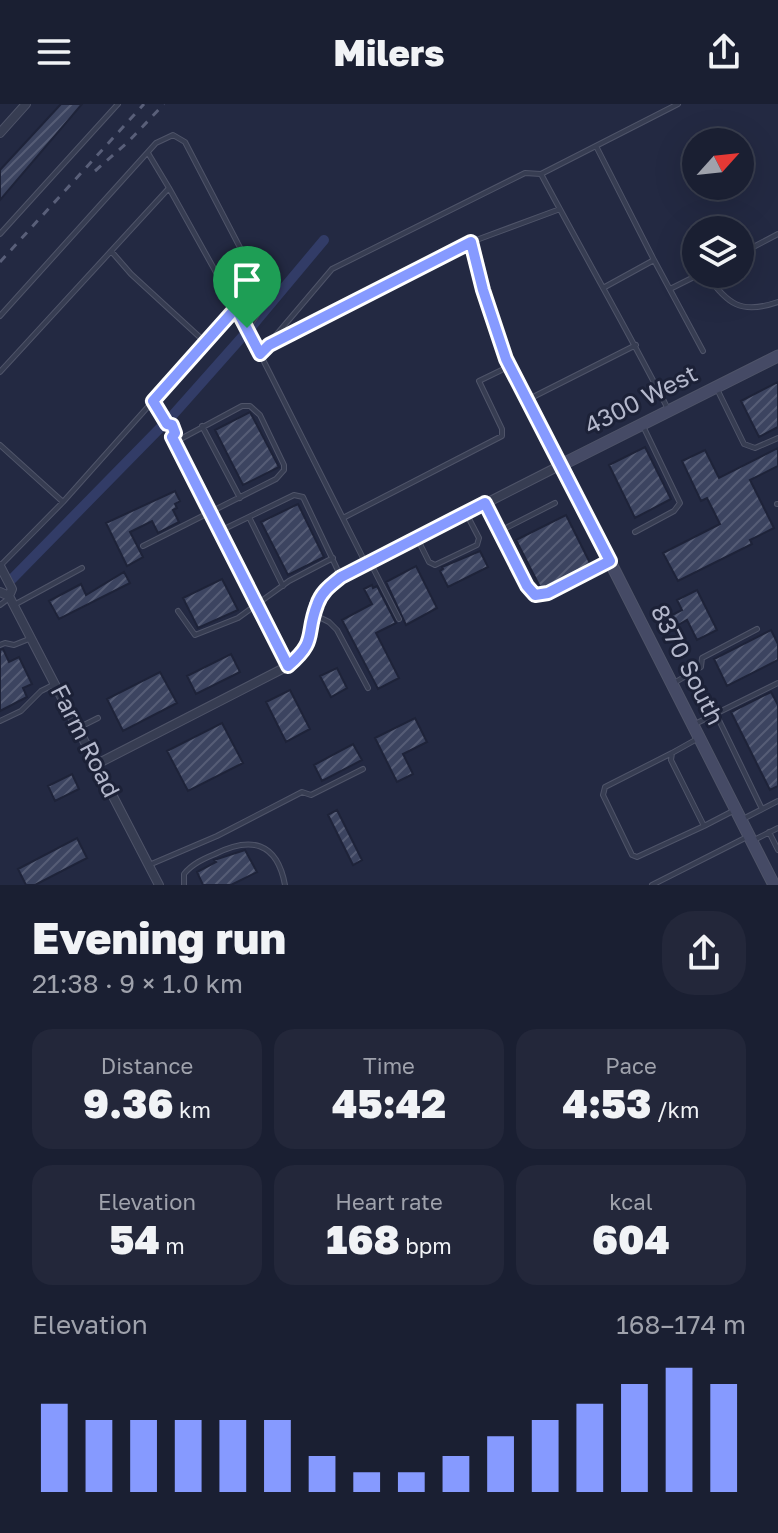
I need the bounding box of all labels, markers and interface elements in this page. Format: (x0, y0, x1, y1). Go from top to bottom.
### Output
icon: menu (32, 30, 76, 74)
icon: share (702, 30, 746, 74)
text: Milers (334, 31, 444, 74)
north arrow (682, 128, 754, 200)
map controls (682, 128, 754, 288)
button: layers (682, 216, 754, 288)
pin (213, 246, 281, 328)
icon: arrive (225, 258, 269, 302)
street label: 4300 West (579, 358, 702, 439)
street label: 8370 South (646, 599, 731, 729)
street label: Farm Road (46, 679, 127, 802)
text: Evening run (32, 911, 286, 964)
button: share (662, 911, 746, 995)
text: 21:38 · 9 × 1.0 km (32, 968, 243, 999)
text: Distance (101, 1052, 193, 1079)
text: Time (363, 1052, 415, 1079)
text: Pace (605, 1052, 657, 1079)
text: 9.36 (83, 1079, 174, 1127)
text: 45:42 (332, 1079, 446, 1127)
text: 4:53 (563, 1079, 652, 1127)
text: km (174, 1096, 211, 1123)
text: /km (652, 1096, 699, 1123)
text: Elevation (98, 1188, 196, 1215)
text: Heart rate (335, 1188, 443, 1215)
text: kcal (609, 1188, 653, 1215)
text: 54 (109, 1215, 160, 1263)
text: 168 (326, 1215, 400, 1263)
text: 604 (592, 1215, 670, 1263)
text: m (160, 1232, 185, 1259)
text: bpm (400, 1232, 452, 1259)
text: Elevation (32, 1309, 148, 1340)
text: 168–174 m (616, 1309, 746, 1340)

